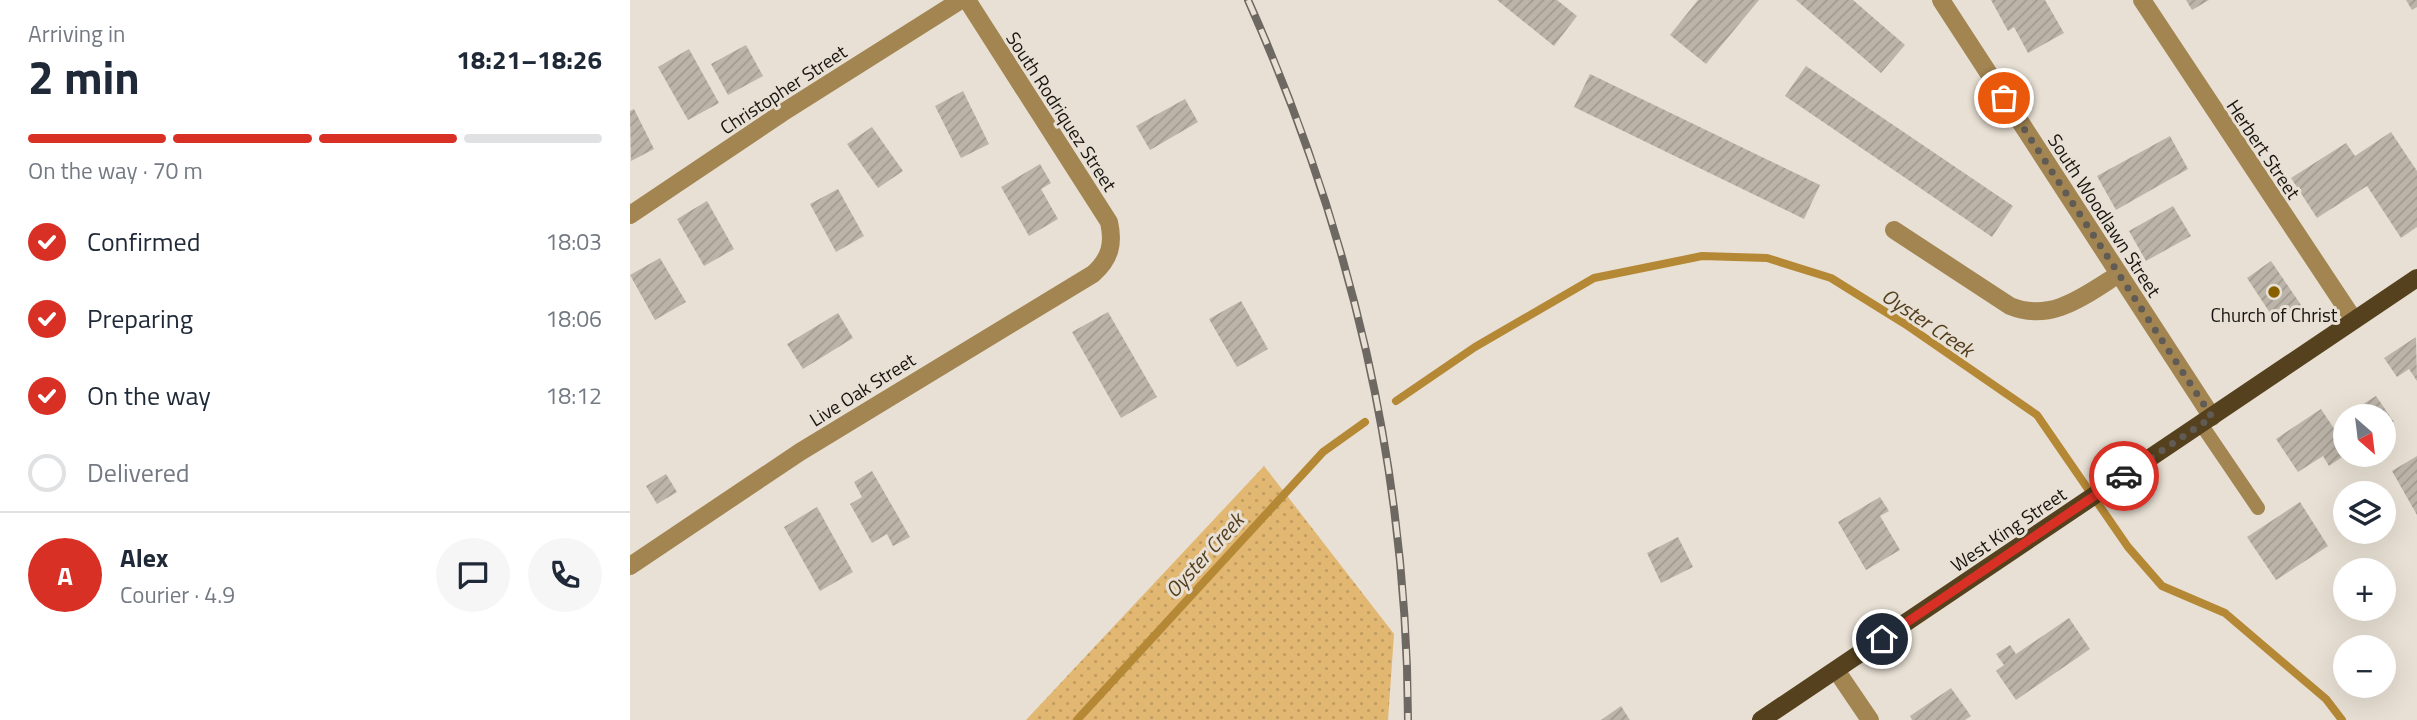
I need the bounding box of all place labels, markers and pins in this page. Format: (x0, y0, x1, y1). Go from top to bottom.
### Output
pin (1974, 68, 2034, 128)
marker: Church of Christ (2266, 284, 2282, 300)
place label: Church of Christ (2211, 300, 2338, 329)
pin (1852, 609, 1912, 669)

